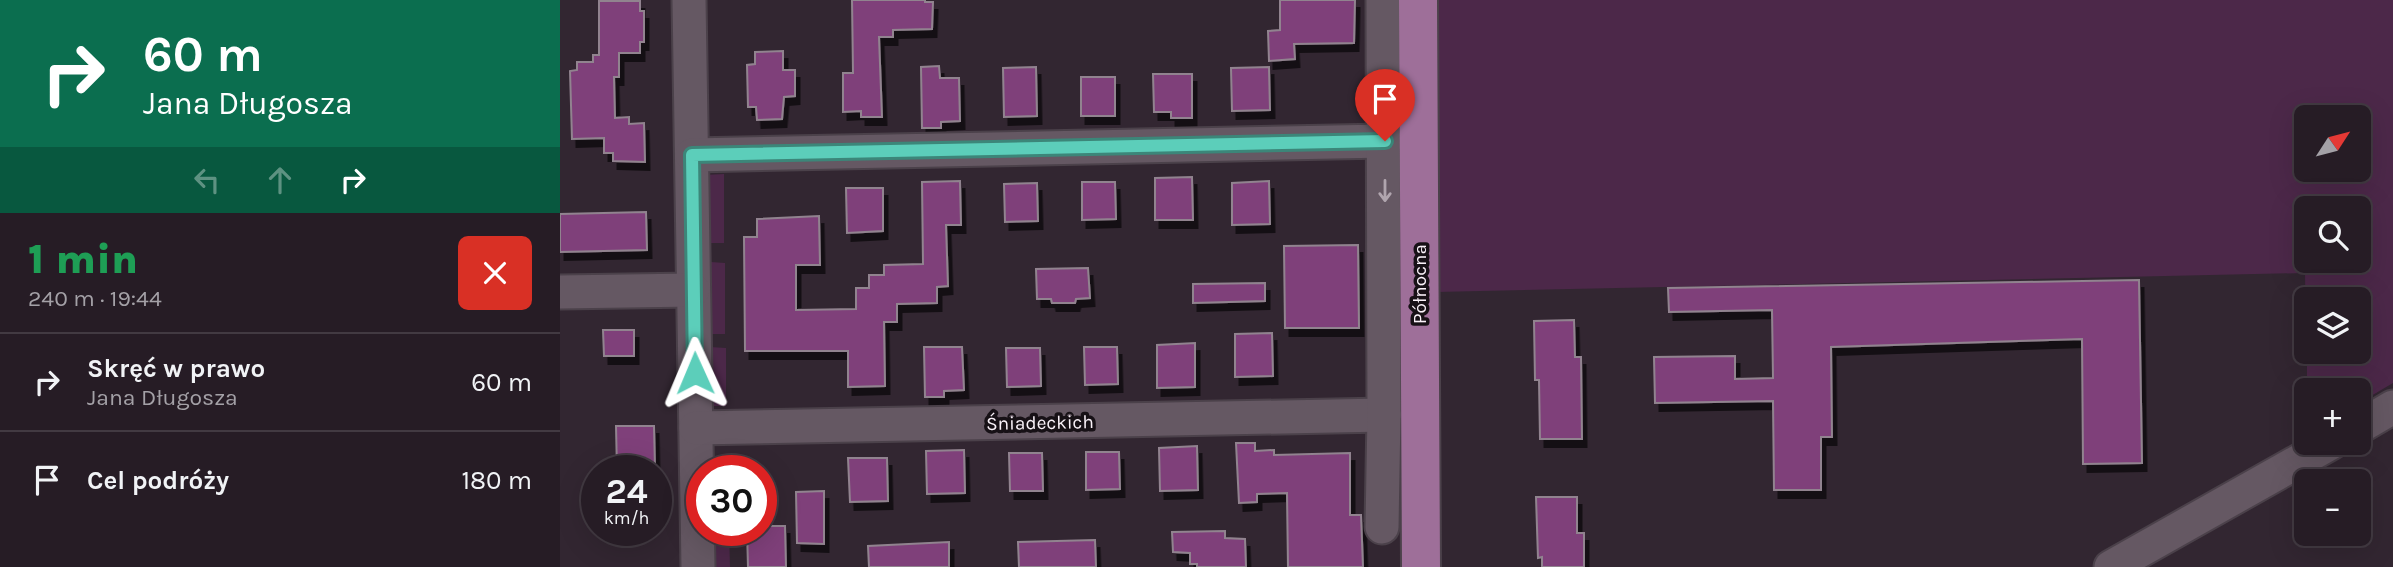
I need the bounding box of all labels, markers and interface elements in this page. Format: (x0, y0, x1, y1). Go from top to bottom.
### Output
text: 60 m (143, 26, 263, 83)
icon: right (28, 28, 119, 119)
pin (1355, 69, 1415, 141)
icon: arrive (1366, 80, 1404, 118)
text: Jana Długosza (143, 85, 353, 122)
north arrow (2294, 105, 2371, 182)
map controls (2294, 105, 2371, 546)
icon: left (188, 161, 226, 199)
icon: ahead (261, 161, 299, 199)
icon: right (334, 161, 372, 199)
one-way arrow (1378, 179, 1391, 202)
button: search (2294, 196, 2371, 273)
text: 1 min (28, 234, 138, 284)
button: close (458, 236, 532, 310)
street label: Północna (1409, 244, 1431, 324)
text: 240 m · 19:44 (28, 285, 162, 312)
button: layers (2294, 287, 2371, 364)
position arrow (658, 336, 732, 410)
text: Skręć w prawo (87, 353, 265, 384)
icon: right (28, 363, 66, 401)
text: 60 m (471, 367, 532, 398)
button: + (2294, 378, 2371, 455)
text: Jana Długosza (87, 384, 238, 411)
street label: Śniadeckich (986, 410, 1094, 435)
speed limit sign: 30 (686, 455, 777, 546)
icon: arrive (28, 461, 66, 499)
text: Cel podróży (87, 465, 229, 496)
text: 180 m (462, 465, 532, 496)
button: − (2294, 469, 2371, 546)
text: 24 (606, 471, 648, 512)
text: km/h (604, 507, 649, 529)

